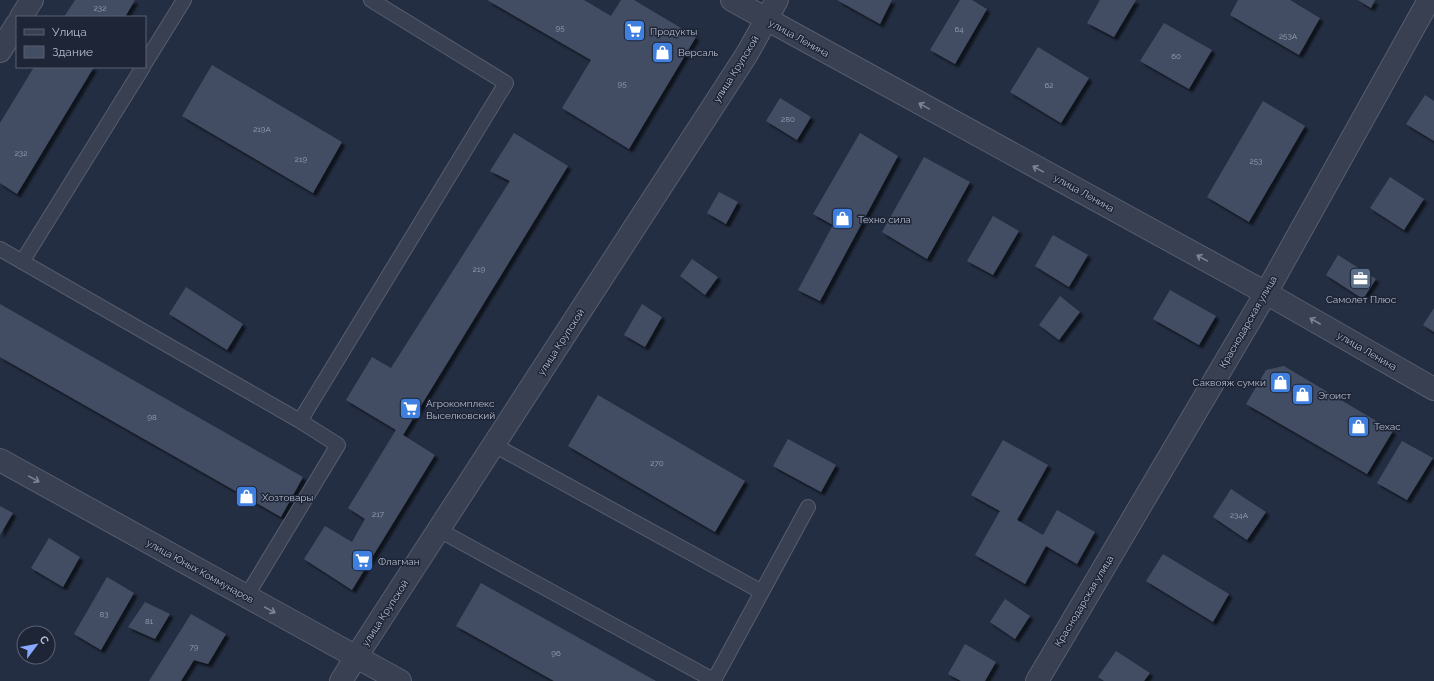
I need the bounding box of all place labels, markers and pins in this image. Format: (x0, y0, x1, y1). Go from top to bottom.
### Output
supermarket icon: Продукты (621, 18, 647, 44)
place label: Продукты (650, 26, 697, 37)
shop icon: Версаль (649, 39, 675, 65)
place label: Версаль (678, 47, 718, 58)
shop icon: Техно сила (830, 206, 856, 232)
place label: Техно сила (858, 214, 911, 225)
office icon: Самолет Плюс (1348, 266, 1374, 292)
place label: Самолет Плюс (1326, 294, 1397, 305)
shop icon: Саквояж сумки (1268, 369, 1294, 395)
place label: Саквояж сумки (1193, 377, 1266, 388)
shop icon: Эгоист (1289, 382, 1315, 408)
place label: Эгоист (1318, 390, 1352, 401)
supermarket icon: Агрокомплекс Выселковский (398, 396, 424, 422)
place label: Агрокомплекс Выселковский (426, 398, 495, 421)
shop icon: Техас (1346, 413, 1372, 439)
place label: Техас (1374, 421, 1401, 432)
shop icon: Хозтовары (233, 484, 259, 510)
place label: Хозтовары (262, 492, 314, 503)
supermarket icon: Флагман (349, 548, 375, 574)
place label: Флагман (378, 556, 420, 567)

